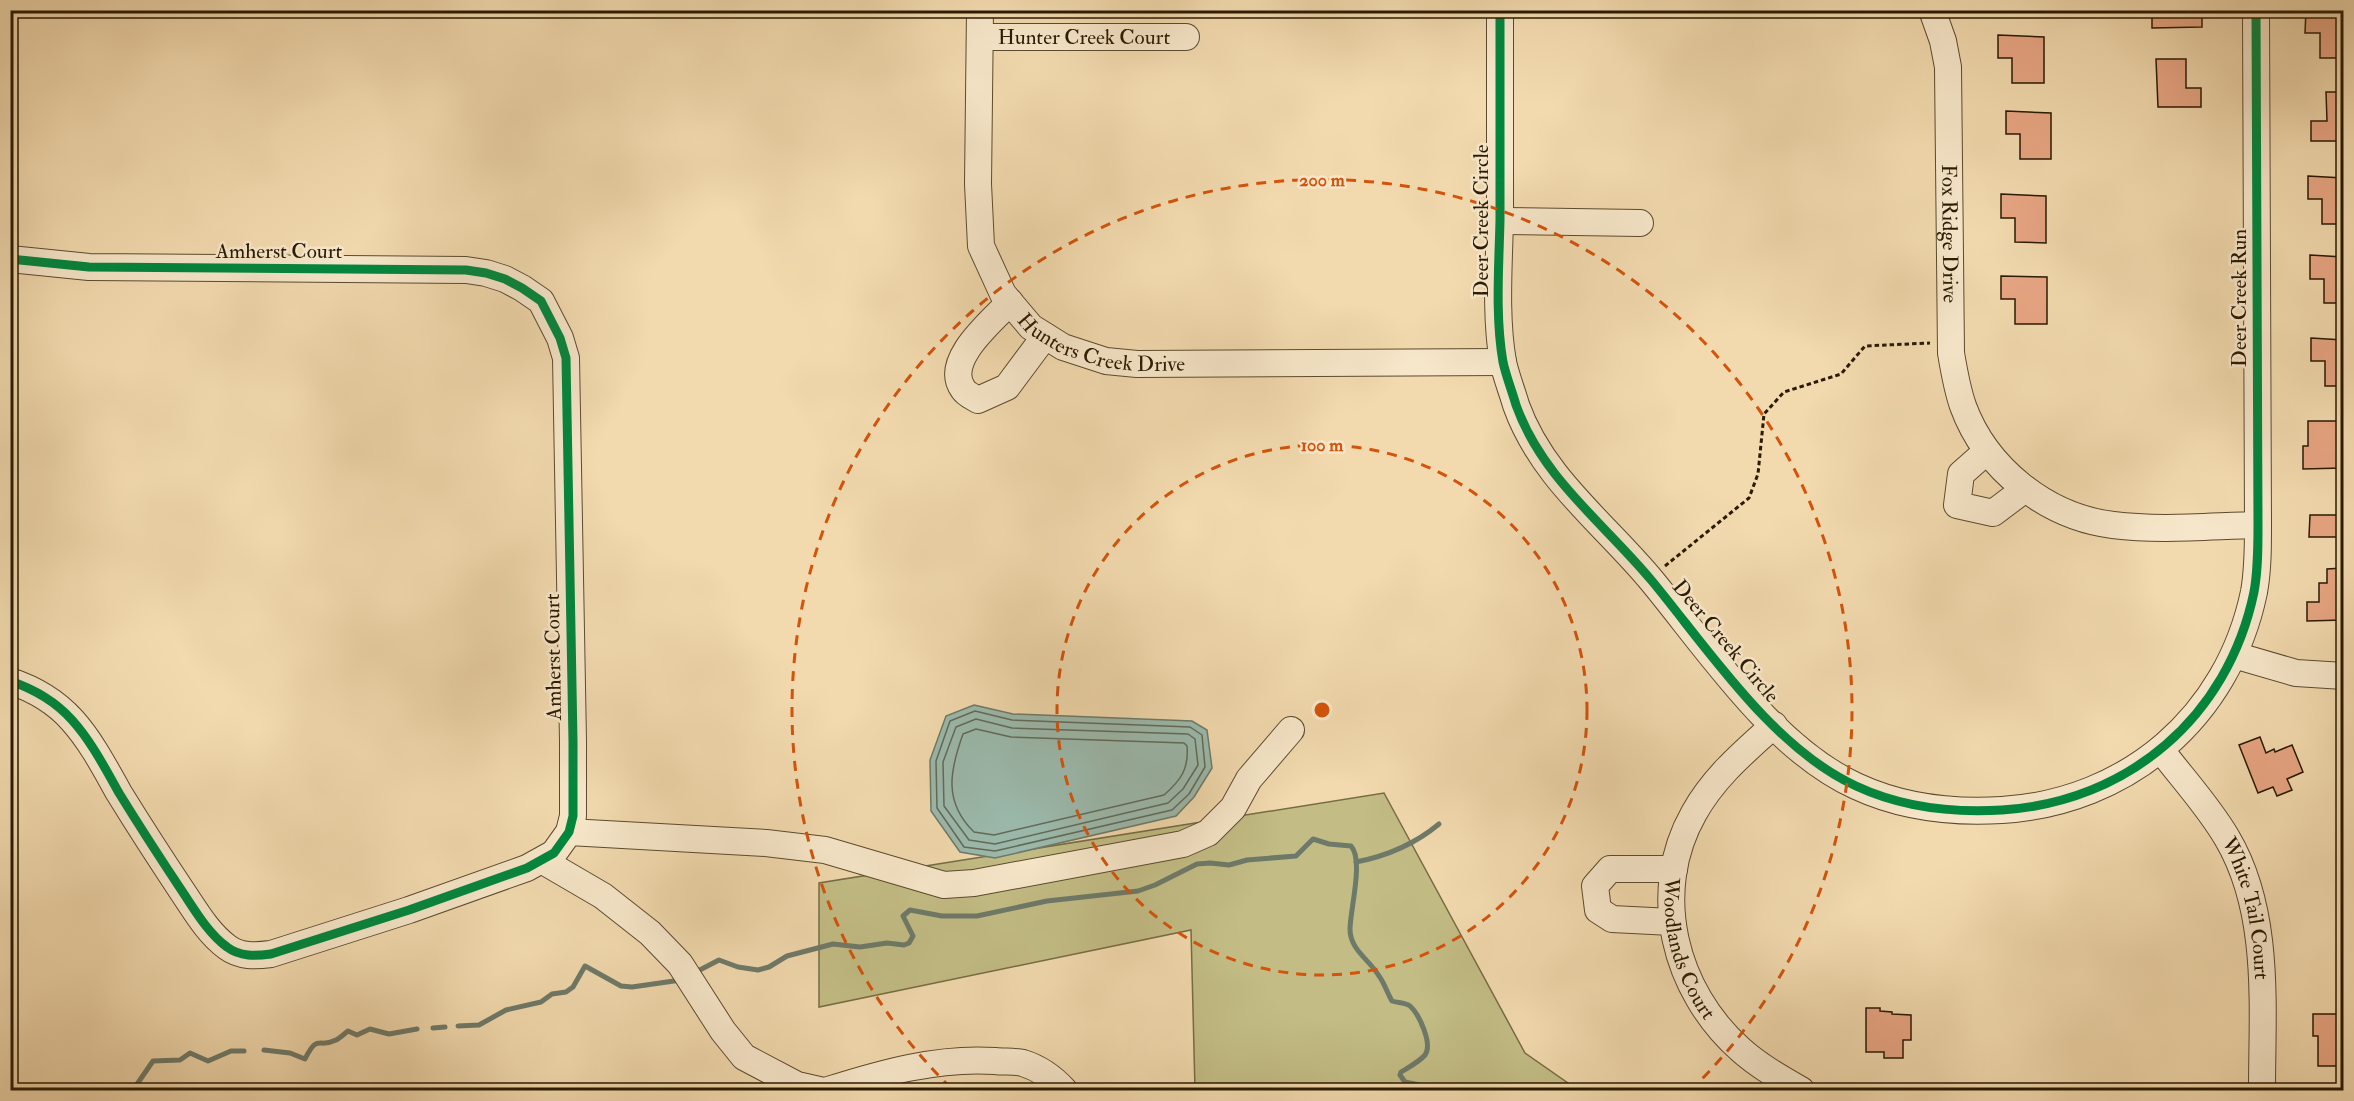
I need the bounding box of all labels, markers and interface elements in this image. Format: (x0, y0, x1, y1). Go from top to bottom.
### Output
street label: Hunter Creek Court (998, 24, 1170, 51)
street label: Deer Creek Circle (1468, 144, 1495, 297)
street label: Fox Ridge Drive (1935, 164, 1963, 303)
text: 200 m (1299, 169, 1346, 192)
street label: Deer Creek Run (2226, 229, 2253, 367)
street label: Amherst Court (215, 238, 343, 265)
street label: Hunters Creek Drive (1011, 307, 1185, 378)
text: 100 m (1301, 434, 1344, 457)
street label: Deer Creek Circle (1666, 574, 1785, 709)
street label: Amherst Court (539, 593, 568, 722)
centre of rings (1312, 700, 1332, 720)
street label: White Tail Court (2215, 832, 2275, 980)
street label: Woodlands Court (1657, 876, 1721, 1025)

